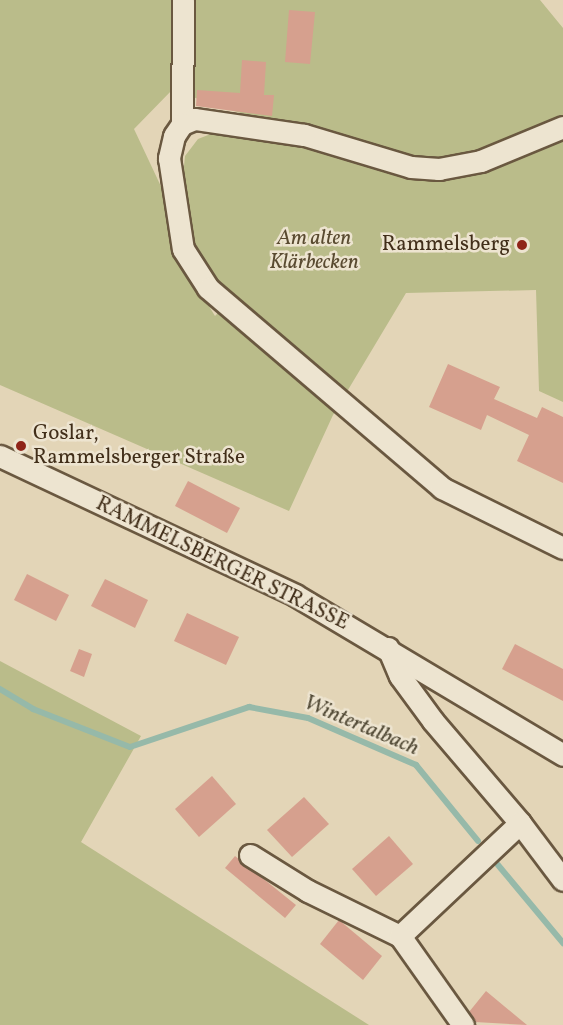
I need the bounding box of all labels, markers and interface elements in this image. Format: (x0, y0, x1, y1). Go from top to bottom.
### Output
park label: Am alten Klärbecken (269, 226, 359, 276)
place label: Rammelsberg (382, 232, 510, 258)
marker: Rammelsberg (515, 238, 529, 252)
place label: Goslar, Rammelsberger Straße (33, 421, 245, 471)
marker: Goslar, Rammelsberger Straße (14, 439, 28, 453)
street label: RAMMELSBERGER STRASSE (91, 492, 353, 636)
water label: Wintertalbach (299, 690, 423, 762)

